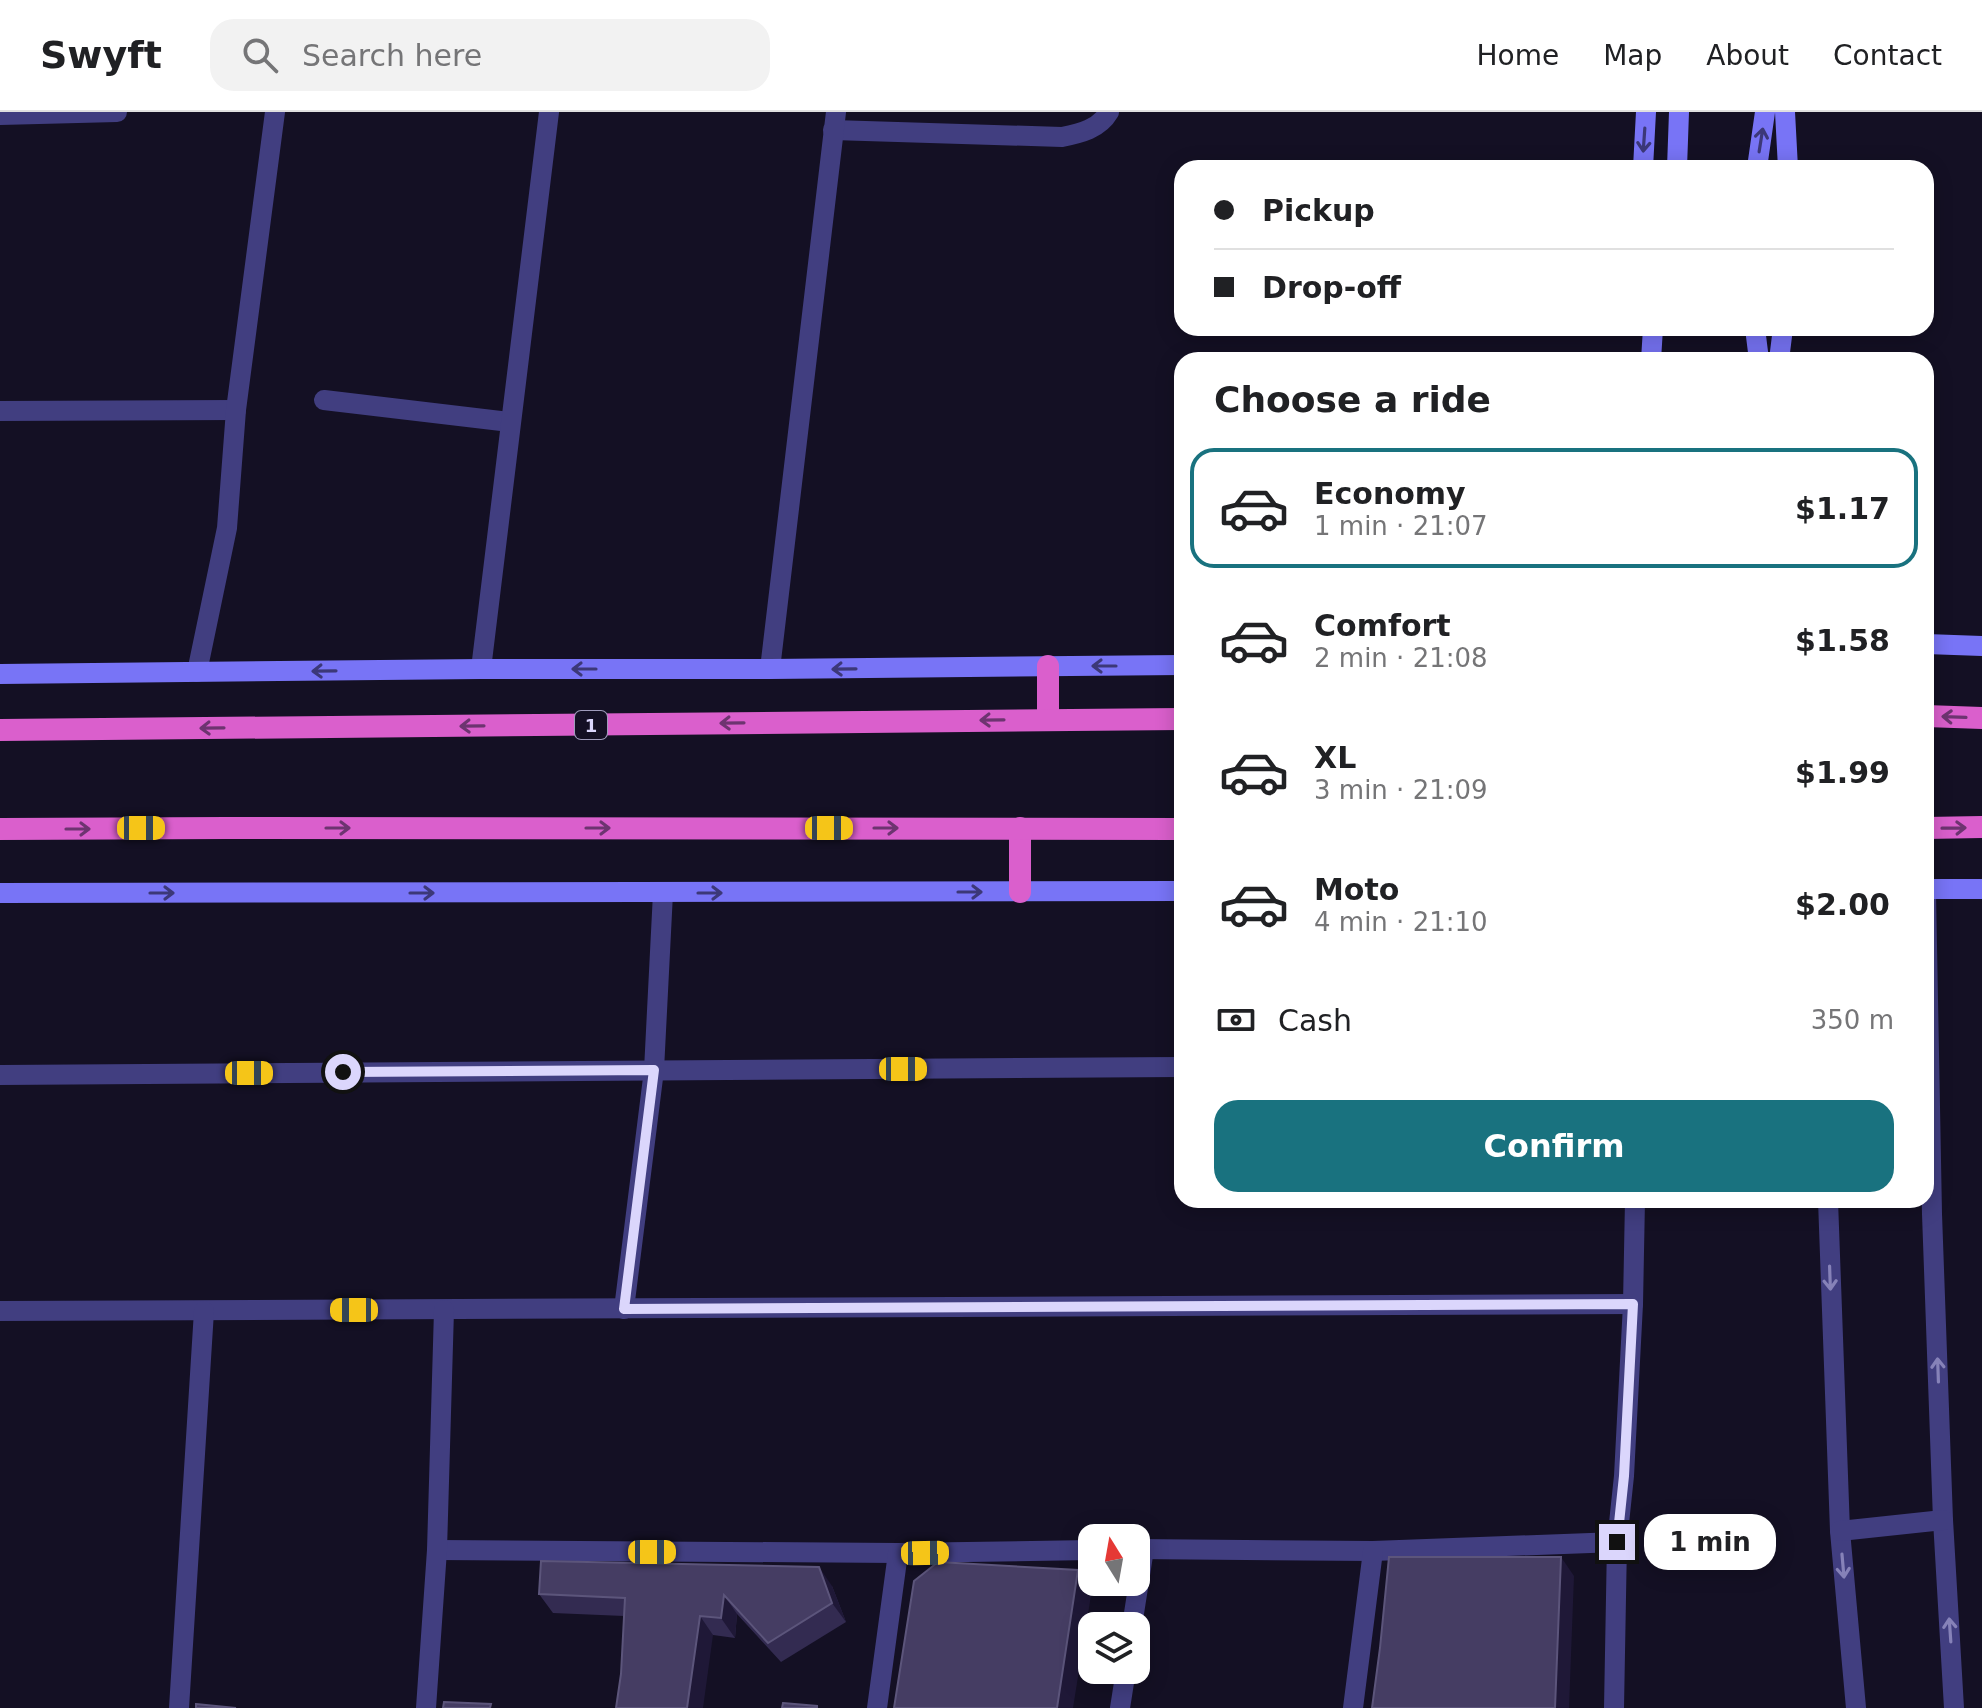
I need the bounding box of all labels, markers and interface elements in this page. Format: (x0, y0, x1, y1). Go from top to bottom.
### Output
search box (210, 19, 770, 91)
text: Swyft (40, 33, 162, 77)
icon: search (238, 33, 282, 77)
text: Search here (302, 38, 482, 73)
text: Home (1476, 39, 1559, 72)
text: Map (1603, 39, 1662, 72)
text: About (1706, 39, 1789, 72)
text: Contact (1833, 39, 1942, 72)
one-way arrow (1636, 126, 1651, 153)
one-way arrow (1754, 128, 1769, 153)
text: Pickup (1262, 193, 1375, 228)
text: Drop-off (1262, 270, 1401, 305)
text: Choose a ride (1214, 379, 1491, 420)
icon: car (1218, 472, 1290, 544)
text: Economy (1314, 476, 1466, 511)
text: $1.17 (1795, 491, 1890, 526)
text: 1 min · 21:07 (1314, 511, 1488, 541)
icon: car (1218, 604, 1290, 676)
text: Comfort (1314, 608, 1451, 643)
text: $1.58 (1795, 623, 1890, 658)
text: 2 min · 21:08 (1314, 643, 1488, 673)
one-way arrow (1091, 658, 1118, 674)
one-way arrow (571, 661, 598, 677)
one-way arrow (831, 661, 858, 676)
one-way arrow (311, 663, 338, 678)
one-way arrow (1941, 710, 1968, 725)
road number: 1 (575, 711, 607, 739)
one-way arrow (979, 713, 1006, 728)
one-way arrow (719, 715, 746, 731)
one-way arrow (459, 718, 486, 734)
one-way arrow (199, 720, 226, 736)
icon: car (1218, 736, 1290, 808)
text: XL (1314, 740, 1356, 775)
text: $1.99 (1795, 755, 1890, 790)
text: 3 min · 21:09 (1314, 775, 1488, 805)
car (117, 816, 165, 840)
car (805, 816, 853, 840)
one-way arrow (324, 820, 351, 836)
one-way arrow (584, 820, 611, 836)
one-way arrow (872, 820, 899, 836)
one-way arrow (1940, 820, 1967, 836)
one-way arrow (64, 821, 91, 837)
icon: car (1218, 868, 1290, 940)
text: Moto (1314, 872, 1399, 907)
one-way arrow (956, 884, 983, 900)
one-way arrow (148, 885, 175, 901)
one-way arrow (408, 885, 435, 901)
one-way arrow (696, 885, 723, 901)
text: $2.00 (1795, 887, 1890, 922)
text: 4 min · 21:10 (1314, 907, 1488, 937)
icon: cash (1214, 998, 1258, 1042)
text: Cash (1278, 1003, 1352, 1038)
text: 350 m (1811, 1005, 1894, 1035)
route start (325, 1054, 361, 1090)
car (879, 1057, 927, 1081)
car (225, 1061, 273, 1085)
button: Confirm (1214, 1100, 1894, 1192)
one-way arrow (1823, 1264, 1838, 1291)
car (330, 1298, 378, 1322)
one-way arrow (1930, 1357, 1945, 1384)
callout: 1 min (1645, 1514, 1777, 1570)
north arrow (1078, 1524, 1150, 1596)
map controls (1078, 1524, 1150, 1684)
route end (1599, 1524, 1635, 1560)
text: 1 min (1669, 1527, 1751, 1557)
car (628, 1540, 676, 1564)
car (901, 1541, 949, 1565)
one-way arrow (1835, 1552, 1850, 1579)
button: layers (1078, 1612, 1150, 1684)
one-way arrow (1942, 1617, 1957, 1644)

